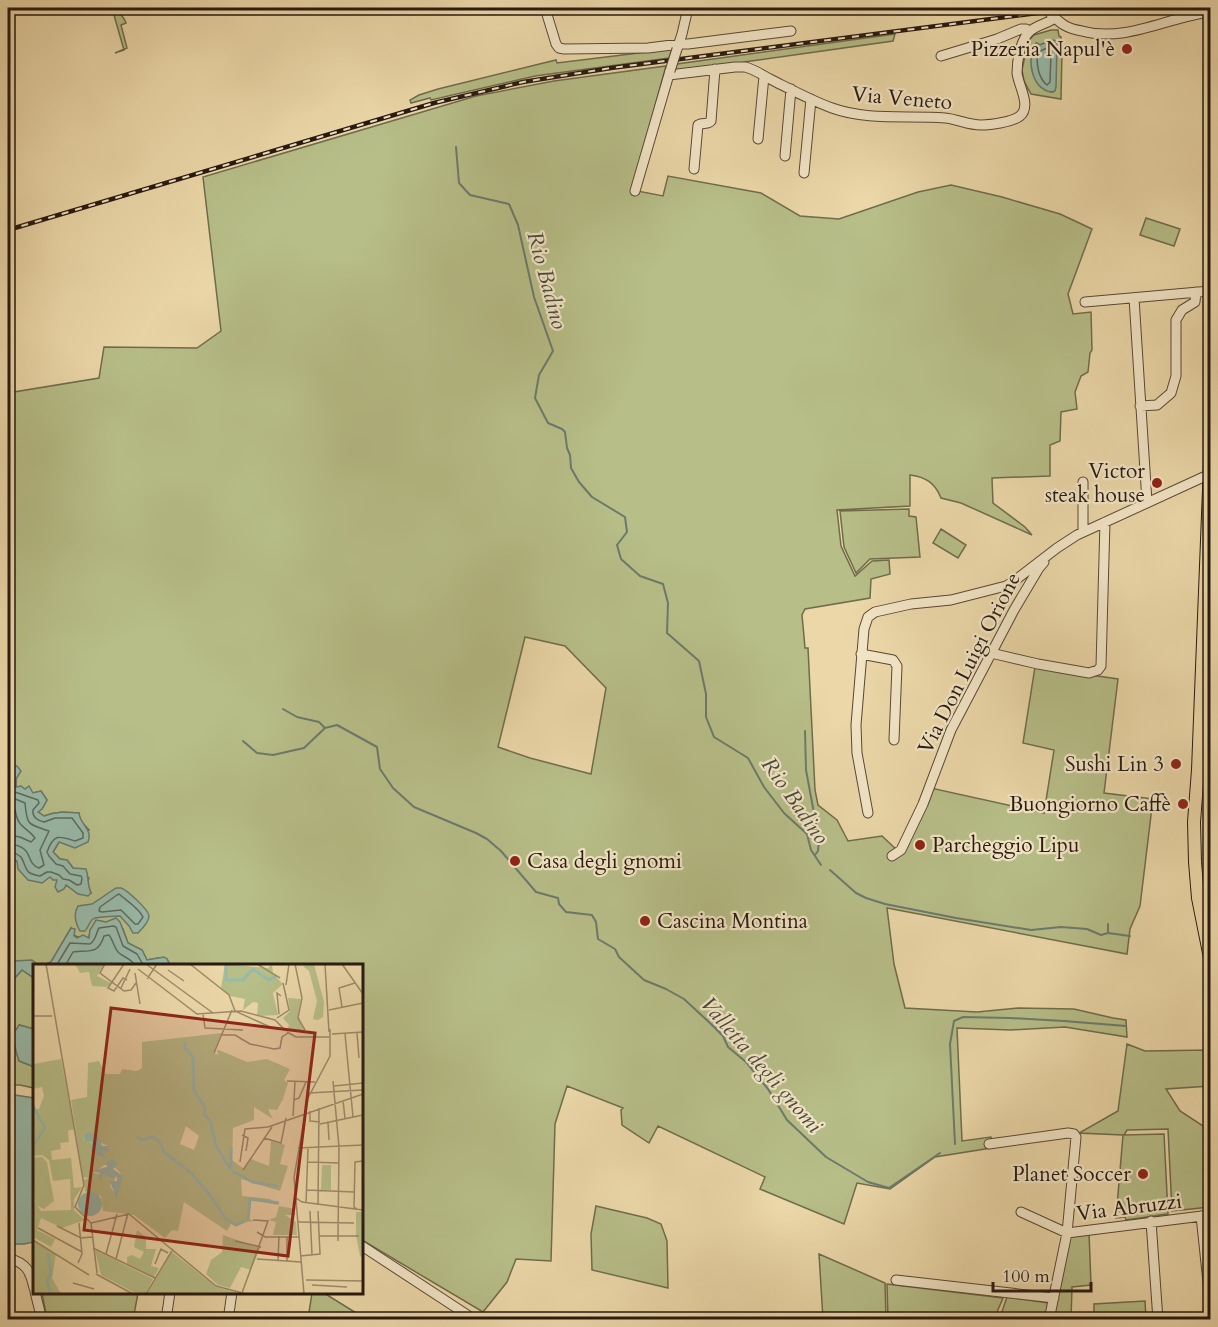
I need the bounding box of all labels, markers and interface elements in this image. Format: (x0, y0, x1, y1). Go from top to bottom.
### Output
place label: Pizzeria Napul'è (971, 35, 1115, 64)
marker: Pizzeria Napul'è (1120, 42, 1134, 56)
street label: Via Veneto (851, 80, 953, 117)
water label: Rio Badino (520, 228, 574, 332)
place label: Victor steak house (1045, 457, 1145, 510)
marker: Victor steak house (1150, 476, 1164, 490)
street label: Via Don Luigi Orione (911, 568, 1028, 759)
place label: Sushi Lin 3 (1065, 750, 1164, 779)
water label: Rio Badino (754, 751, 836, 850)
marker: Sushi Lin 3 (1169, 757, 1183, 771)
place label: Buongiorno Caffè (1009, 790, 1171, 819)
marker: Buongiorno Caffè (1176, 797, 1190, 811)
place label: Parcheggio Lipu (932, 831, 1080, 860)
marker: Parcheggio Lipu (913, 838, 927, 852)
place label: Casa degli gnomi (527, 847, 682, 876)
marker: Casa degli gnomi (508, 854, 522, 868)
place label: Cascina Montina (657, 907, 808, 936)
marker: Cascina Montina (638, 914, 652, 928)
inset map (33, 964, 363, 1294)
water label: Valletta degli gnomi (693, 990, 830, 1140)
place label: Planet Soccer (1012, 1160, 1131, 1189)
marker: Planet Soccer (1136, 1167, 1150, 1181)
street label: Via Abruzzi (1075, 1187, 1184, 1228)
scale bar (993, 1255, 1090, 1293)
text: 100 m (1002, 1264, 1050, 1289)

